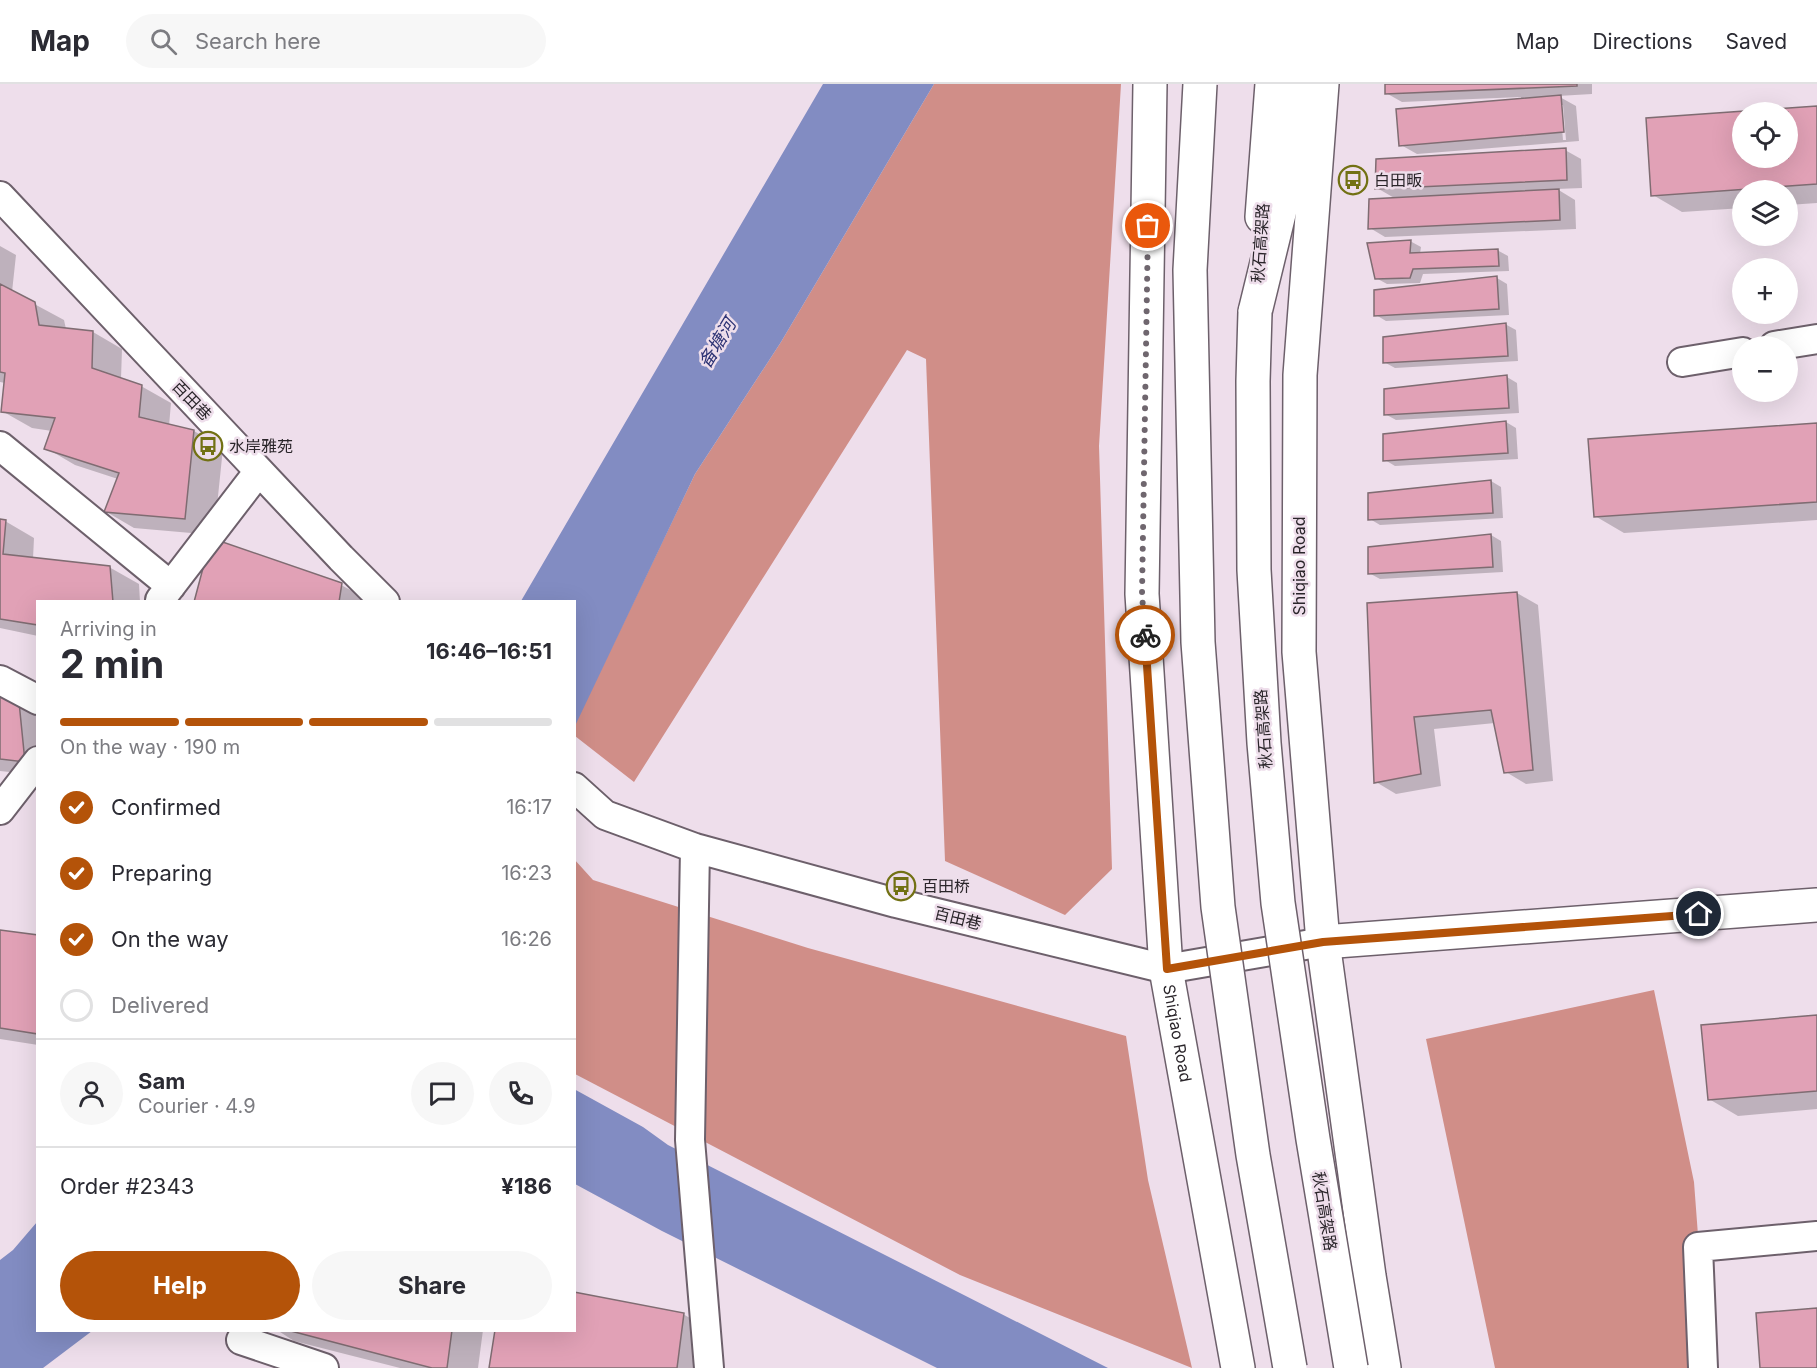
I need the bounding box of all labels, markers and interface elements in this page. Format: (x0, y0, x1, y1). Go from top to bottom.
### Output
search box (126, 14, 546, 68)
text: Map (30, 24, 90, 58)
icon: search (147, 25, 180, 58)
text: Search here (195, 28, 321, 54)
text: Map (1516, 29, 1559, 54)
text: Directions (1592, 29, 1693, 54)
text: Saved (1726, 29, 1787, 54)
map controls (1732, 102, 1798, 402)
button: locate (1732, 102, 1798, 168)
bus stop icon: 白田畈 (1337, 164, 1369, 196)
place label: 白田畈 (1374, 170, 1422, 190)
button: layers (1732, 180, 1798, 246)
pin (1122, 200, 1173, 251)
street label: 秋石高架路 (1247, 202, 1273, 284)
icon: bag (1131, 209, 1164, 242)
button: + (1732, 258, 1798, 324)
water label: 备塘河 (694, 312, 741, 372)
button: − (1732, 336, 1798, 402)
street label: 百田巷 (168, 376, 216, 424)
bus stop icon: 水岸雅苑 (192, 430, 224, 462)
place label: 水岸雅苑 (229, 436, 293, 456)
street label: Shiqiao Road (1289, 517, 1309, 615)
courier (1115, 605, 1175, 665)
text: Arriving in (60, 617, 157, 641)
icon: bike (1129, 619, 1162, 652)
text: 16:46–16:51 (426, 638, 552, 664)
text: 2 min (60, 640, 164, 687)
street label: 秋石高架路 (1250, 688, 1276, 770)
text: On the way · 190 m (60, 735, 240, 759)
icon: check (60, 791, 93, 824)
text: Confirmed (111, 794, 221, 820)
text: 16:17 (506, 795, 552, 819)
icon: check (60, 857, 93, 890)
text: Preparing (111, 860, 212, 886)
text: 16:23 (501, 861, 552, 885)
bus stop icon: 百田桥 (885, 870, 917, 902)
place label: 百田桥 (922, 876, 970, 896)
pin (1673, 888, 1724, 939)
icon: home (1682, 897, 1715, 930)
street label: 百田巷 (932, 902, 984, 934)
icon: check (60, 923, 93, 956)
text: On the way (111, 926, 229, 952)
text: 16:26 (501, 927, 552, 951)
street label: Shiqiao Road (1159, 983, 1196, 1084)
text: Delivered (111, 992, 209, 1018)
button: person (60, 1062, 123, 1125)
button: chat (411, 1062, 474, 1125)
button: phone (489, 1062, 552, 1125)
text: Sam (138, 1068, 185, 1094)
text: Courier · 4.9 (138, 1094, 256, 1118)
street label: 秋石高架路 (1309, 1170, 1341, 1252)
text: Order #2343 (60, 1173, 194, 1199)
text: ¥186 (501, 1173, 552, 1199)
button: Help (60, 1251, 300, 1320)
button: Share (312, 1251, 552, 1320)

